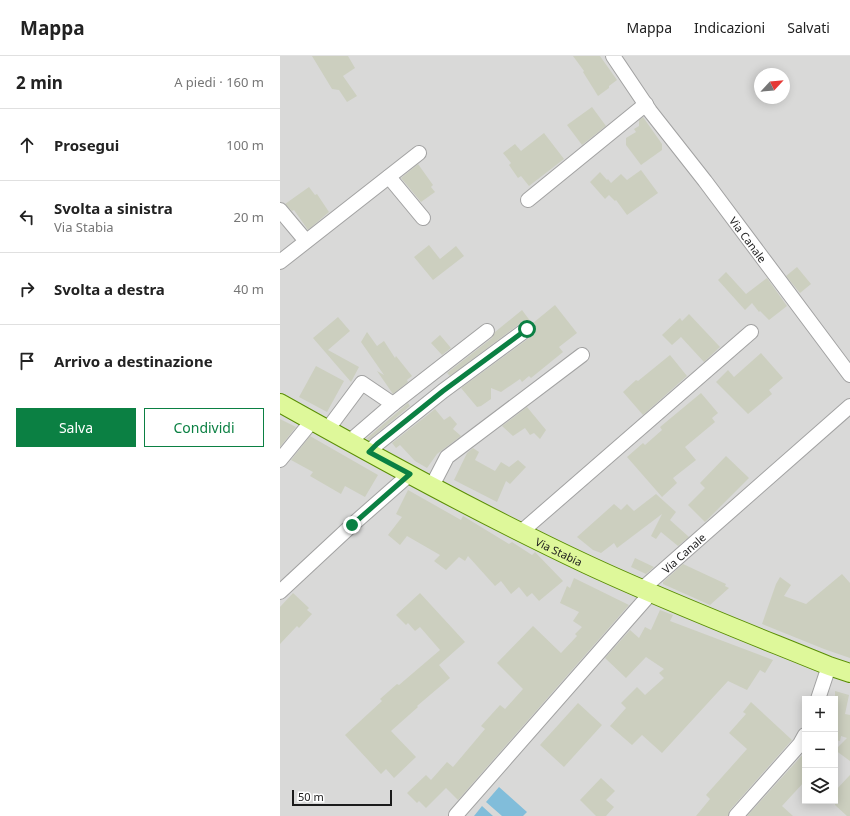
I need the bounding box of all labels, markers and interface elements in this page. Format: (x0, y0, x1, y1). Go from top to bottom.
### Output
text: Mappa (20, 15, 85, 41)
text: Mappa (626, 18, 672, 37)
text: Indicazioni (694, 18, 765, 37)
text: Salvati (787, 18, 830, 37)
north arrow (754, 68, 790, 104)
text: 2 min (16, 71, 63, 94)
text: A piedi · 160 m (174, 73, 264, 91)
icon: ahead (16, 134, 38, 156)
text: Prosegui (54, 135, 119, 155)
text: 100 m (226, 136, 264, 154)
text: Svolta a sinistra (54, 198, 173, 218)
icon: left (16, 206, 38, 228)
text: 20 m (234, 208, 264, 226)
street label: Via Canale (726, 213, 771, 265)
text: Via Stabia (54, 218, 114, 236)
icon: right (16, 278, 38, 300)
text: Svolta a destra (54, 279, 165, 299)
text: 40 m (234, 280, 264, 298)
route start (518, 320, 536, 338)
icon: arrive (16, 350, 38, 372)
text: Arrivo a destinazione (54, 351, 213, 371)
button: Salva (16, 408, 136, 447)
button: Condividi (144, 408, 264, 447)
route end (343, 516, 361, 534)
street label: Via Canale (658, 529, 708, 576)
street label: Via Stabia (533, 533, 585, 569)
map controls (802, 696, 838, 804)
button: + (802, 696, 838, 732)
button: − (802, 732, 838, 768)
button: layers (802, 768, 838, 804)
scale bar (292, 788, 392, 807)
text: 50 m (298, 789, 324, 804)

